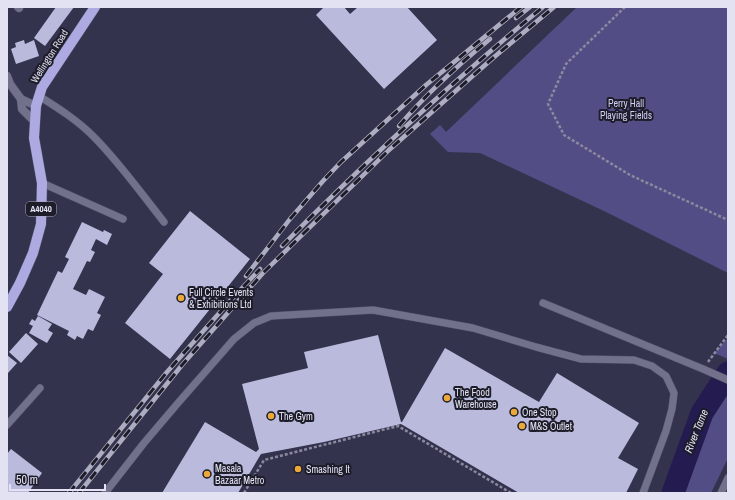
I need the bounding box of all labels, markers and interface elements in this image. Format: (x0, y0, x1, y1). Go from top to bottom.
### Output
street label: Wellington Road (28, 27, 71, 85)
park label: Perry Hall Playing Fields (600, 97, 652, 122)
road number: A4040 (26, 202, 56, 216)
place label: Full Circle Events & Exhibitions Ltd (189, 286, 253, 311)
marker: Full Circle Events & Exhibitions Ltd (176, 293, 186, 303)
place label: The Food Warehouse (455, 386, 497, 411)
marker: The Food Warehouse (442, 393, 452, 403)
place label: One Stop (522, 406, 557, 419)
marker: One Stop (509, 407, 519, 417)
water label: River Tame (681, 407, 711, 455)
place label: The Gym (279, 410, 313, 423)
marker: The Gym (266, 411, 276, 421)
place label: M&S Outlet (530, 420, 573, 433)
marker: M&S Outlet (517, 421, 527, 431)
place label: Masala Bazaar Metro (215, 462, 265, 487)
place label: Smashing It (306, 463, 350, 476)
marker: Smashing It (293, 464, 303, 474)
scale bar (10, 466, 105, 492)
marker: Masala Bazaar Metro (202, 469, 212, 479)
text: 50 m (16, 472, 38, 488)

